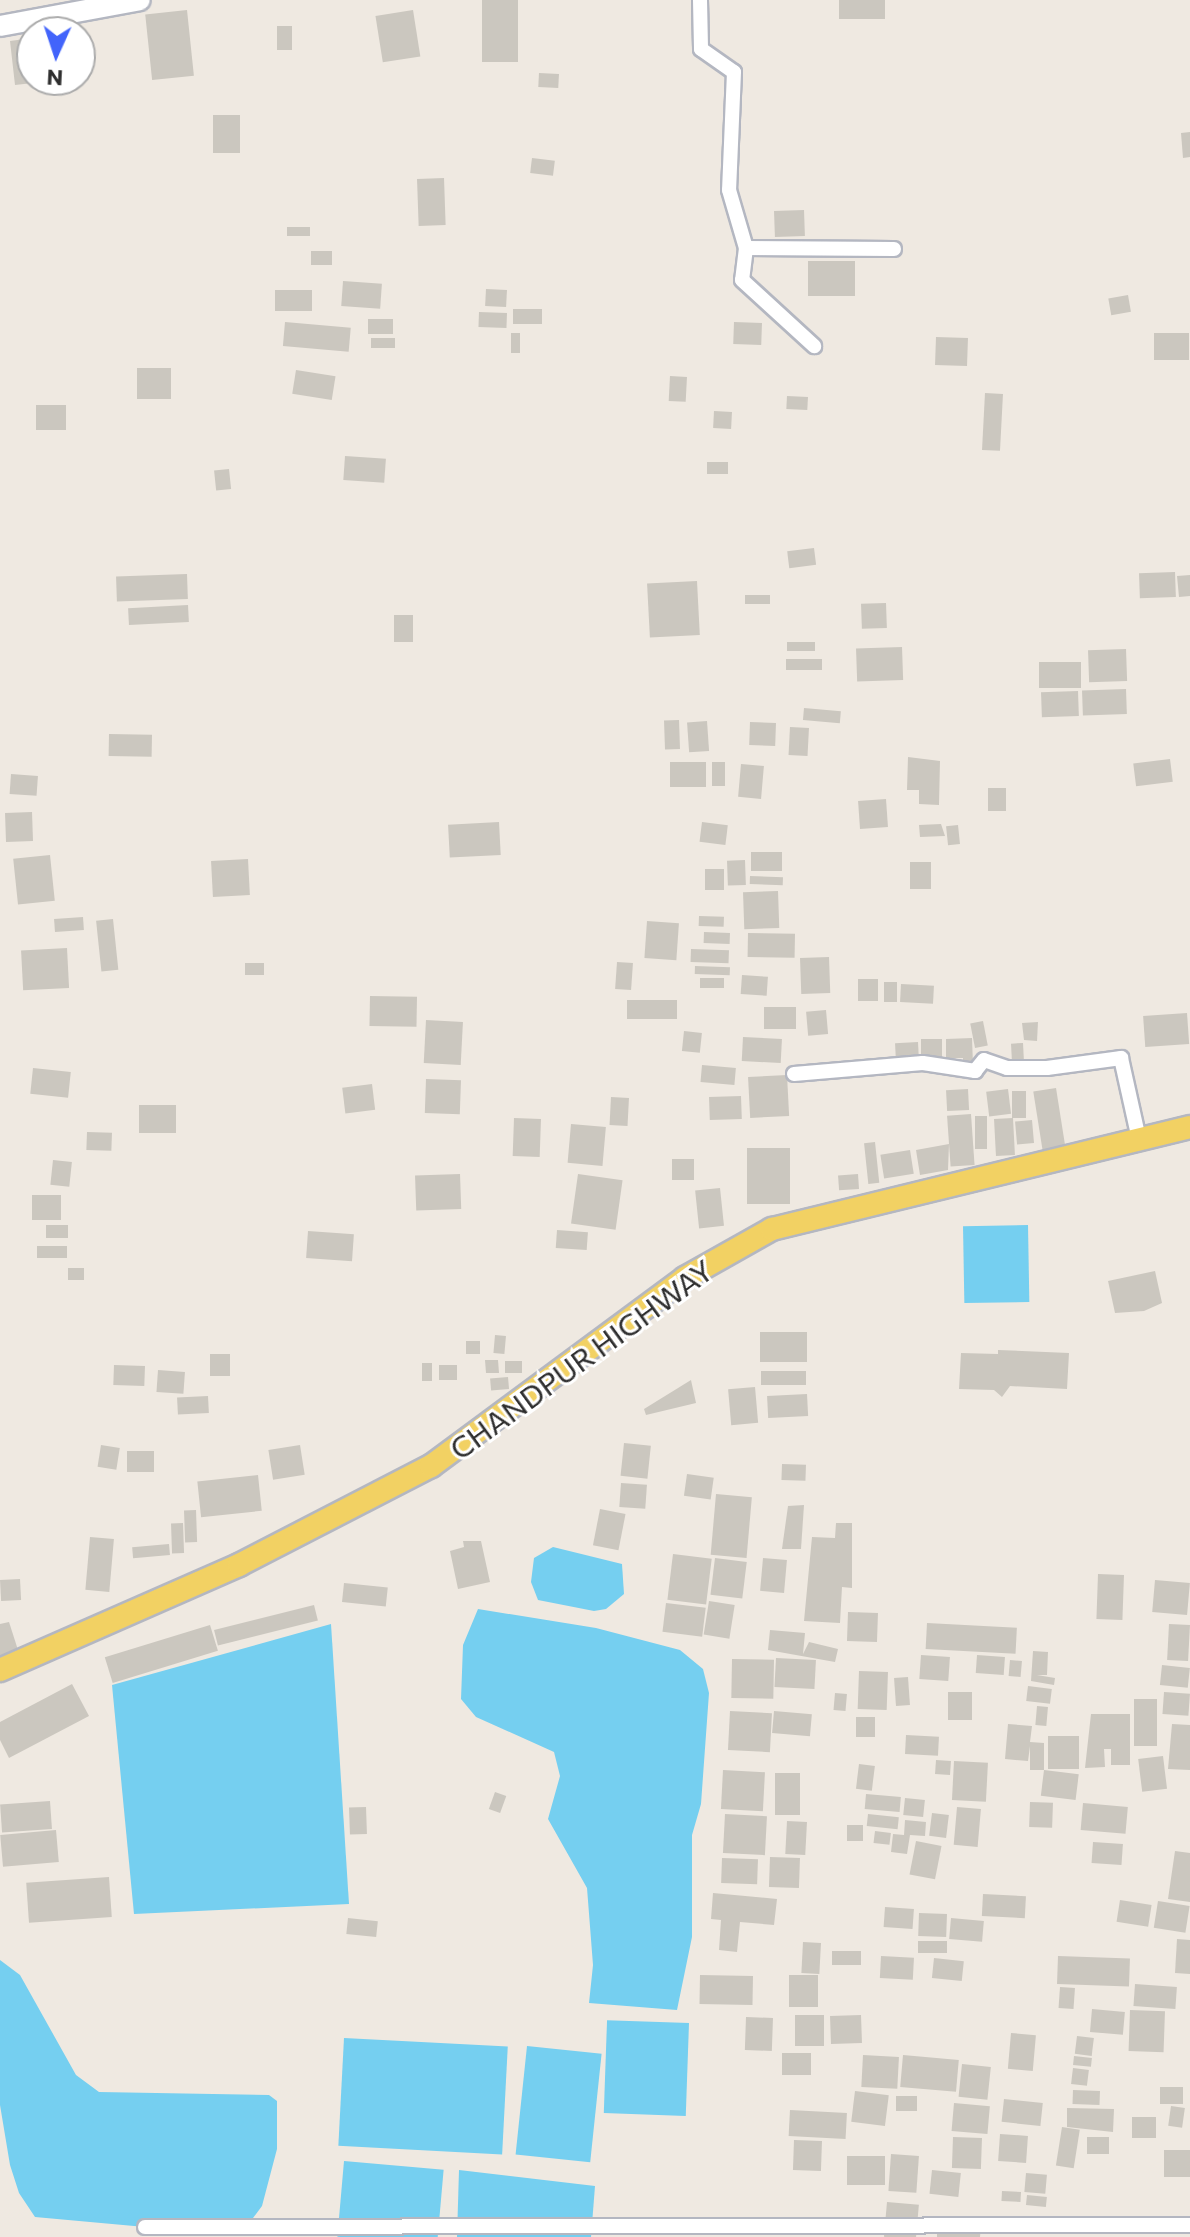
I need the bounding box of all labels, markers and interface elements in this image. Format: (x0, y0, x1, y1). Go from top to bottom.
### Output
north arrow (16, 16, 96, 96)
text: N (46, 65, 64, 92)
street label: CHANDPUR HIGHWAY (442, 1251, 720, 1467)

